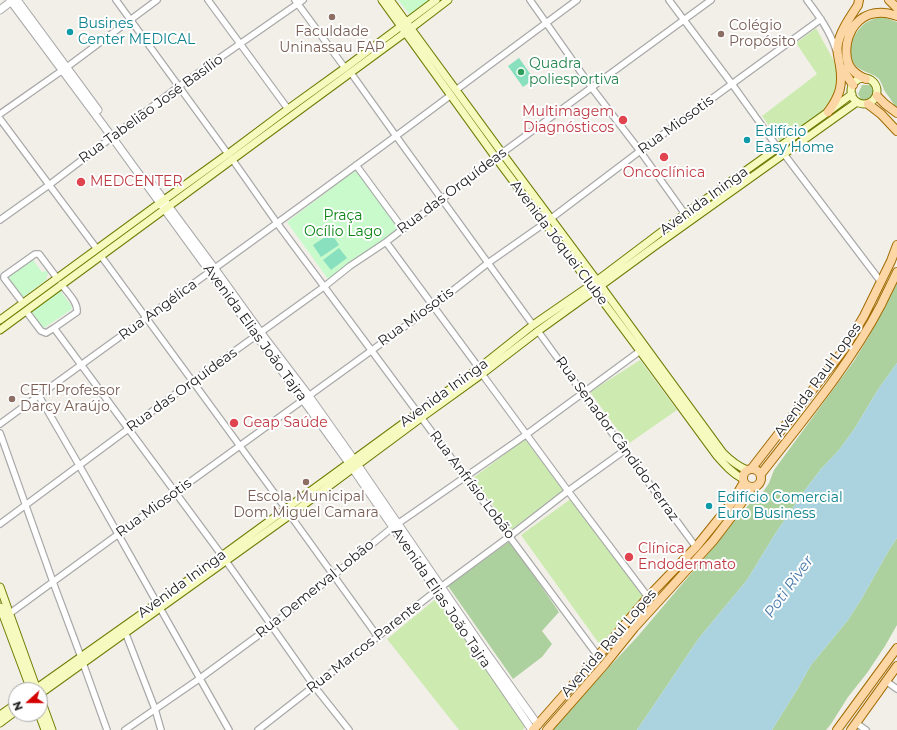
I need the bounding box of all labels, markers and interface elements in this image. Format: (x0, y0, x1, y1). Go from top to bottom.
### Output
marker: Faculdade Uninassau FAP (327, 12, 337, 22)
place label: Busines Center MEDICAL (78, 16, 195, 48)
place label: Colégio Propósito (729, 18, 796, 50)
place label: Faculdade Uninassau FAP (279, 24, 385, 56)
marker: Busines Center MEDICAL (65, 27, 75, 37)
marker: Colégio Propósito (716, 29, 726, 39)
street label: Rua Tabelião José Basílio (76, 51, 226, 167)
place label: Quadra poliesportiva (529, 56, 619, 88)
marker: Quadra poliesportiva (516, 67, 526, 77)
street label: Rua Miosotis (635, 92, 717, 158)
place label: Multimagem Diagnósticos (522, 104, 614, 136)
marker: Multimagem Diagnósticos (617, 114, 629, 126)
place label: Edifício Easy Home (755, 124, 834, 156)
marker: Edifício Easy Home (742, 135, 752, 145)
street label: Rua das Orquídeas (394, 144, 510, 238)
marker: Oncoclínica (658, 151, 670, 163)
street label: Avenida Ininga (657, 163, 751, 239)
place label: Oncoclínica (623, 165, 705, 181)
place label: MEDCENTER (90, 174, 182, 190)
marker: MEDCENTER (75, 176, 87, 188)
street label: Avenida Jóquei Clube (507, 177, 611, 309)
park label: Praça Ocílio Lago (304, 208, 382, 240)
street label: Avenida Elias João Tajra (200, 261, 310, 405)
street label: Rua Angélica (116, 276, 200, 344)
street label: Rua Miosotis (375, 284, 457, 350)
street label: Avenida Raul Lopes (771, 320, 865, 440)
street label: Rua das Orquídeas (124, 344, 240, 436)
street label: Rua Senador Cândido Ferraz (552, 353, 682, 525)
street label: Avenida Ininga (397, 355, 491, 431)
place label: CETI Professor Darcy Araújo (20, 383, 120, 416)
marker: CETI Professor Darcy Araújo (7, 394, 17, 404)
place label: Geap Saúde (243, 415, 328, 431)
marker: Geap Saúde (228, 417, 240, 429)
street label: Rua Anfrísio Lobão (426, 427, 518, 543)
street label: Rua Miosotis (113, 475, 195, 541)
marker: Escola Municipal Dom Miguel Camara (301, 477, 311, 487)
place label: Escola Municipal Dom Miguel Camara (233, 489, 379, 522)
place label: Edifício Comercial Euro Business (717, 490, 843, 522)
marker: Edifício Comercial Euro Business (704, 501, 714, 511)
street label: Avenida Elias João Tajra (388, 525, 494, 671)
street label: Rua Demerval Lobão (253, 536, 377, 642)
place label: Clínica Endodermato (638, 541, 736, 574)
street label: Avenida Ininga (135, 546, 229, 622)
marker: Clínica Endodermato (623, 551, 635, 563)
water label: Poti River (761, 553, 817, 621)
street label: Avenida Raul Lopes (558, 586, 660, 700)
street label: Rua Marcos Parente (303, 597, 425, 697)
north arrow (8, 682, 48, 722)
text: N (10, 699, 26, 713)

